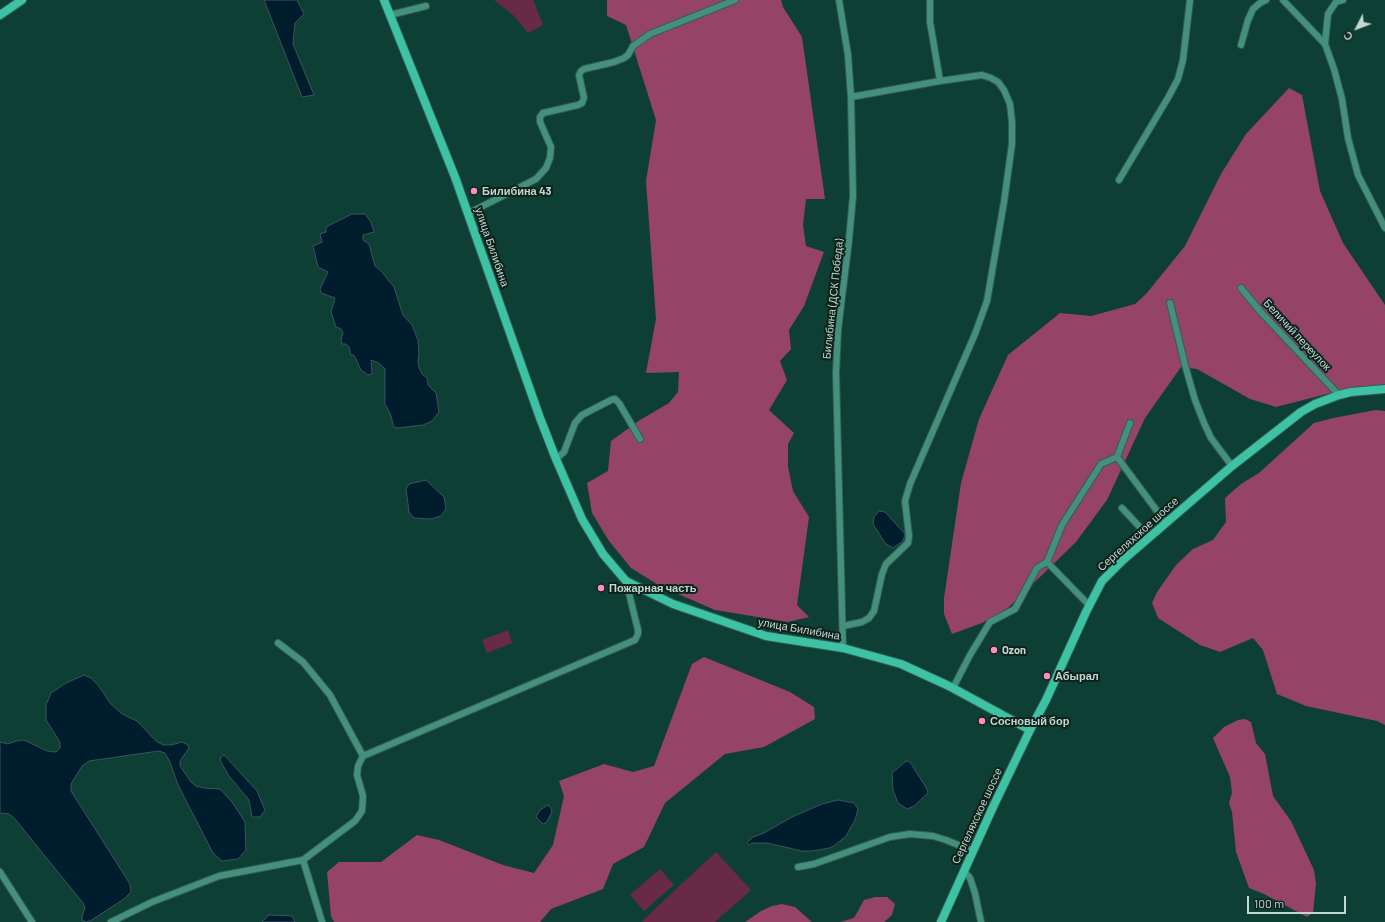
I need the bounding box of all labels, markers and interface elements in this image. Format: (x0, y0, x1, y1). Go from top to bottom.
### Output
north arrow (1337, 8, 1377, 48)
text: С (1340, 29, 1355, 44)
place label: Билибина 43 (482, 184, 552, 198)
marker: Билибина 43 (469, 186, 479, 196)
street label: улица Билибина (472, 206, 512, 288)
street label: Билибина (ДСК Победа) (820, 238, 846, 360)
street label: Беличий переулок (1261, 297, 1333, 373)
street label: Сергеляхское шоссе (1095, 494, 1181, 574)
place label: Пожарная часть (609, 581, 696, 595)
marker: Пожарная часть (596, 583, 606, 593)
street label: улица Билибина (757, 615, 841, 643)
place label: Ozon (1002, 643, 1026, 657)
marker: Ozon (989, 645, 999, 655)
place label: Абырал (1055, 669, 1099, 683)
marker: Абырал (1042, 671, 1052, 681)
place label: Сосновый бор (990, 714, 1069, 728)
marker: Сосновый бор (977, 716, 987, 726)
street label: Сергеляхское шоссе (949, 766, 1005, 866)
scale bar (1249, 888, 1348, 914)
text: 100 m (1254, 896, 1284, 910)

